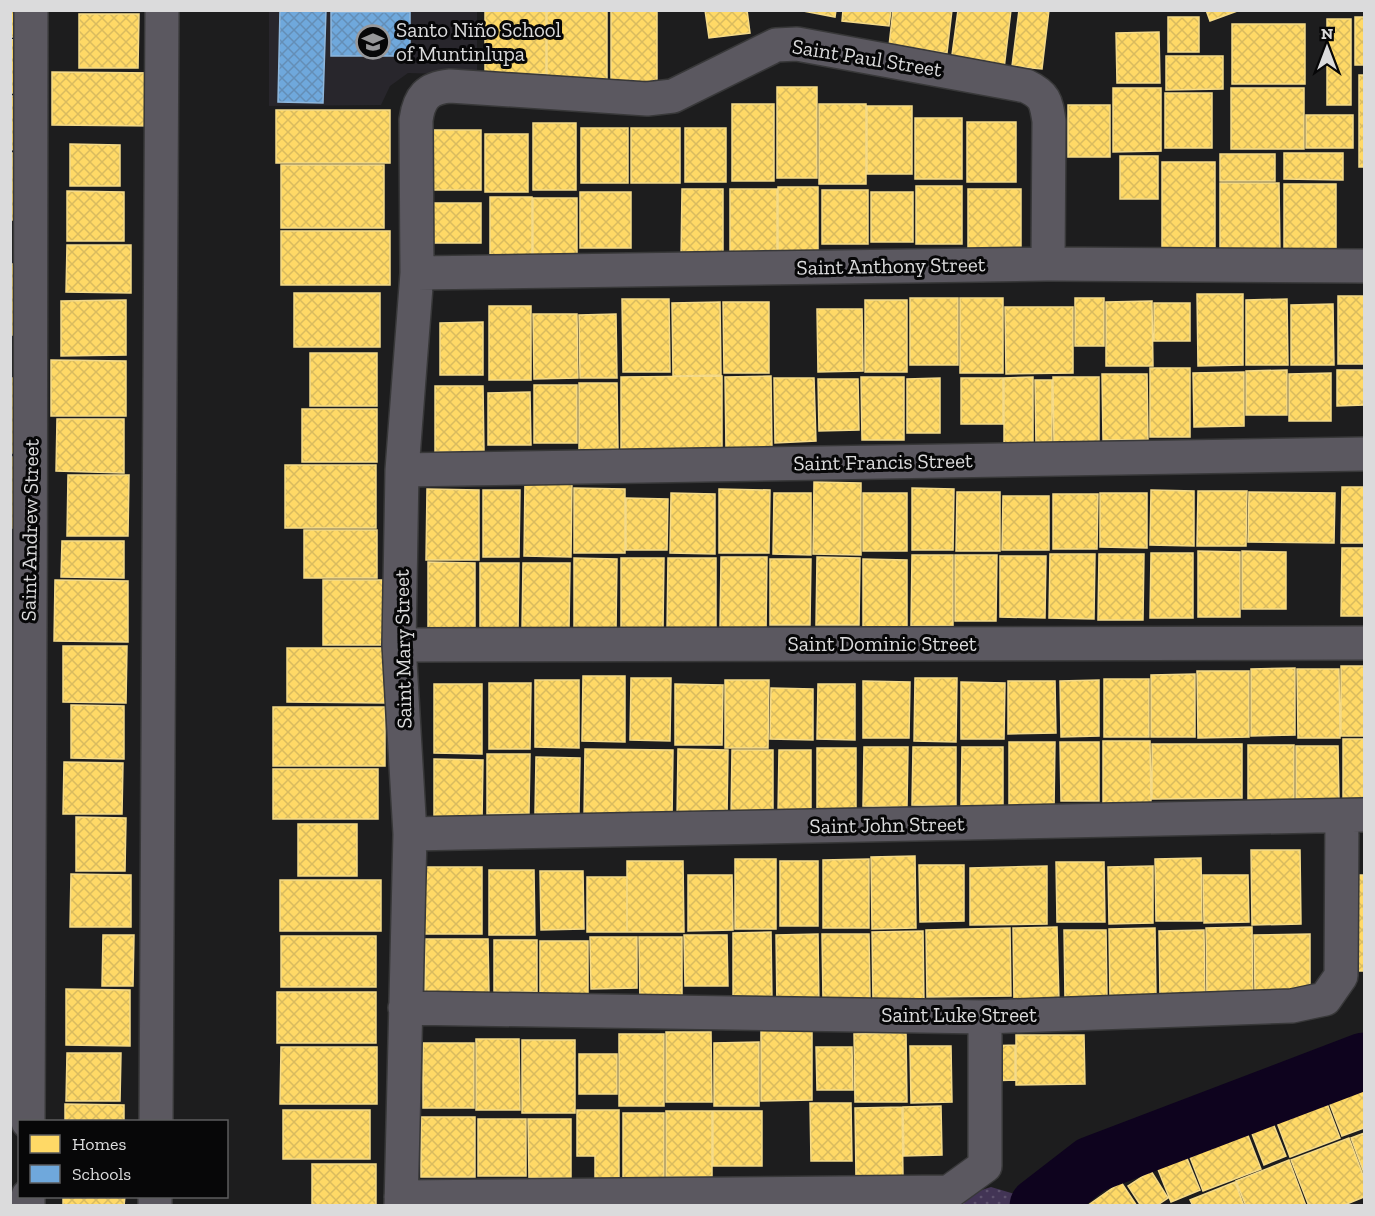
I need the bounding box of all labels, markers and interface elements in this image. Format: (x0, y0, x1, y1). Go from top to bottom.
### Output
place label: Santo Niño School of Muntinlupa (396, 17, 561, 66)
north arrow (1297, 18, 1357, 78)
school or university icon: Santo Niño School of Muntinlupa (355, 24, 391, 60)
text: N (1321, 24, 1333, 43)
street label: Saint Paul Street (790, 33, 944, 82)
street label: Saint Anthony Street (796, 251, 986, 280)
street label: Saint Andrew Street (15, 438, 44, 621)
street label: Saint Francis Street (793, 447, 973, 476)
street label: Saint Mary Street (389, 569, 416, 729)
street label: Saint Dominic Street (787, 631, 977, 656)
street label: Saint John Street (809, 811, 965, 838)
street label: Saint Luke Street (881, 1002, 1037, 1027)
legend (18, 1120, 228, 1198)
text: Homes (72, 1133, 126, 1155)
text: Schools (72, 1163, 131, 1185)

